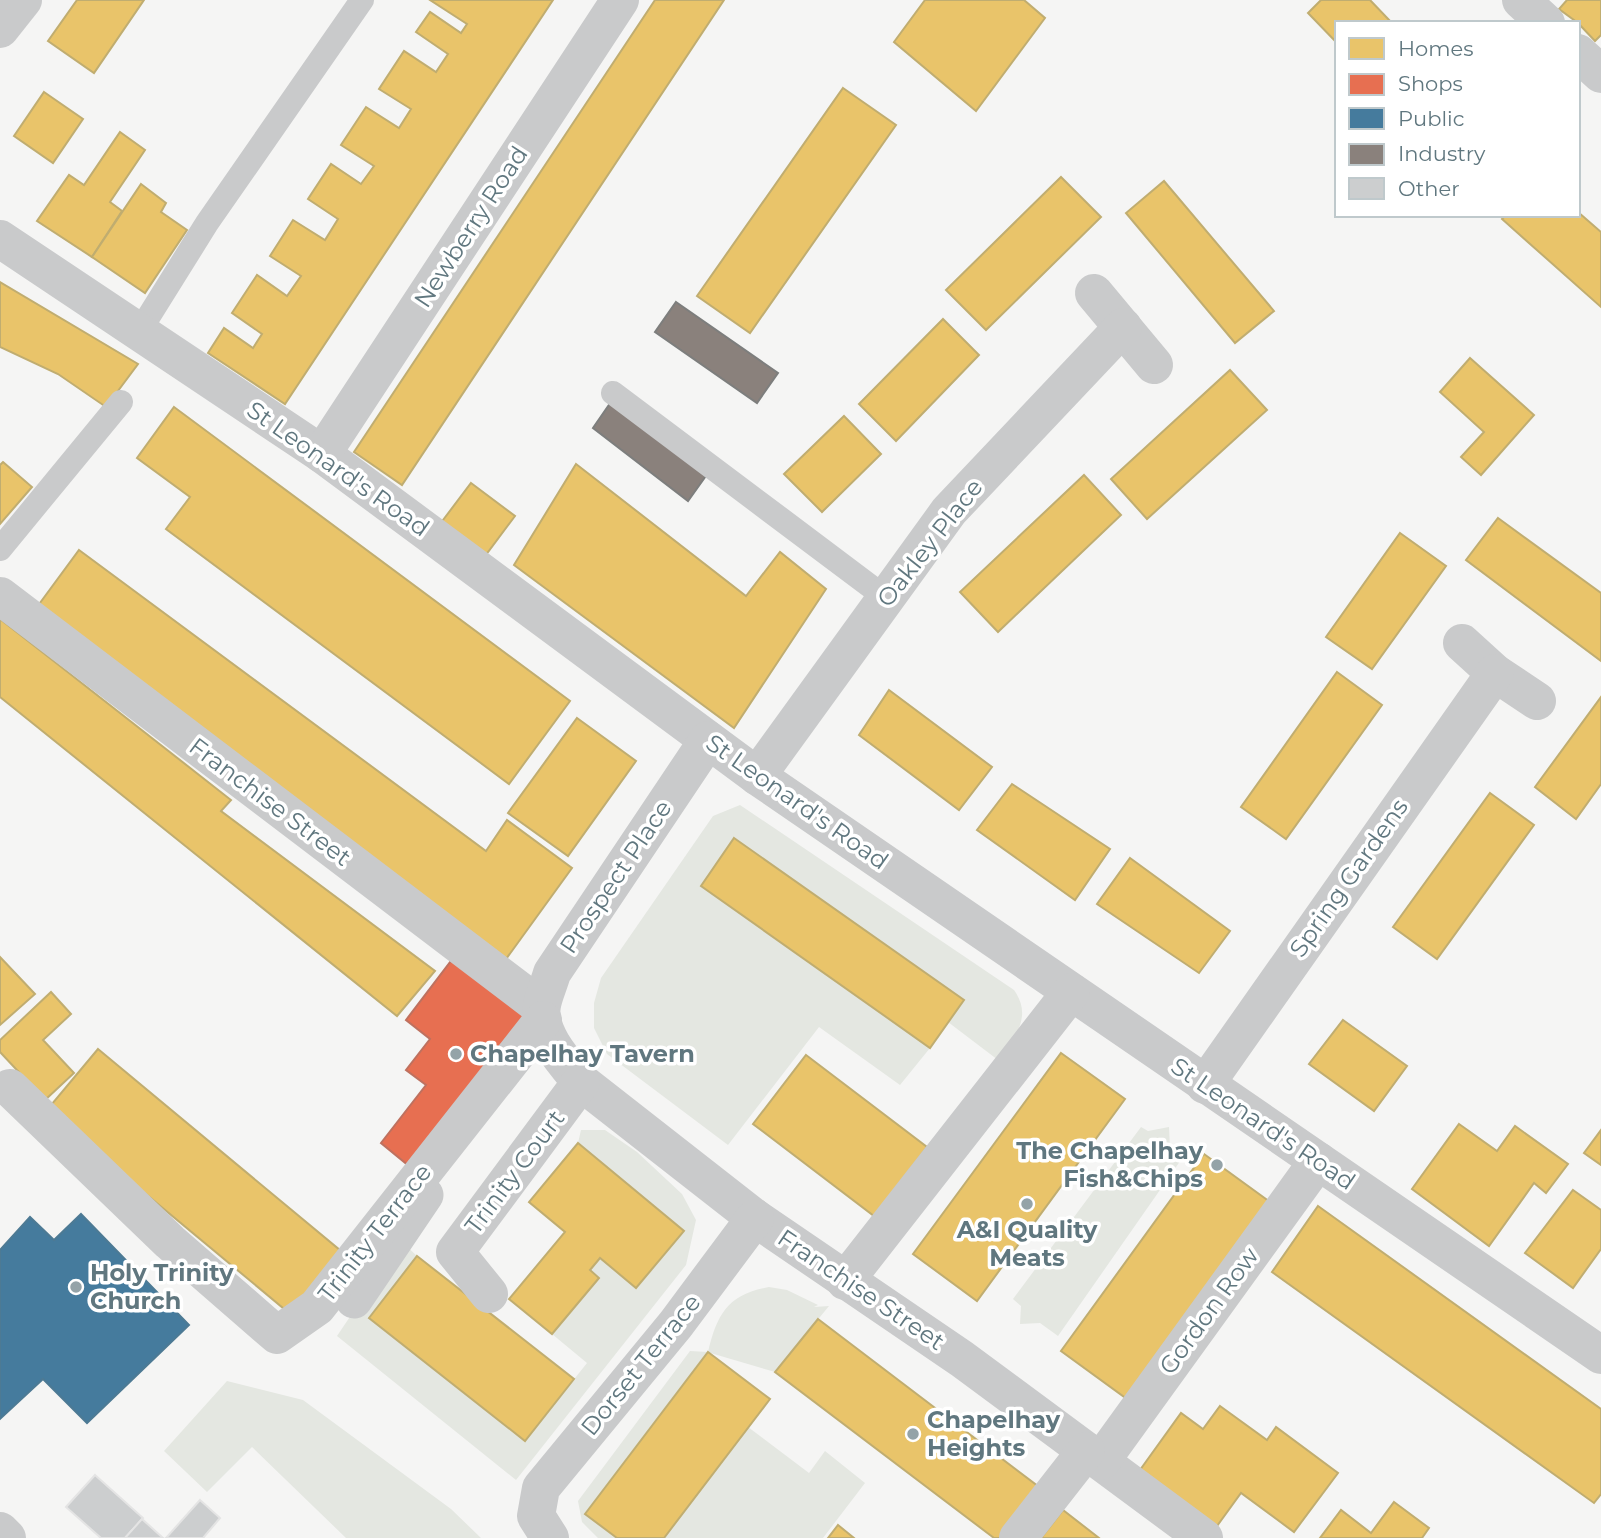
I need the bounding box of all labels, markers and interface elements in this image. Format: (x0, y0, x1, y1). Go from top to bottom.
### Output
legend (1335, 21, 1580, 217)
text: Homes (1398, 36, 1473, 61)
text: Shops (1398, 71, 1463, 96)
text: Public (1398, 106, 1465, 131)
street label: Newberry Road (408, 141, 534, 313)
text: Industry (1398, 141, 1486, 166)
text: Other (1398, 176, 1460, 201)
street label: St Leonard's Road (242, 395, 435, 542)
street label: Oakley Place (871, 473, 989, 612)
street label: St Leonard's Road (701, 728, 894, 875)
street label: Franchise Street (184, 731, 357, 872)
street label: Spring Gardens (1283, 793, 1414, 962)
street label: Prospect Place (554, 794, 678, 959)
place label: Chapelhay Tavern (470, 1039, 695, 1068)
marker: Chapelhay Tavern (448, 1046, 464, 1062)
street label: St Leonard's Road (1166, 1051, 1361, 1196)
street label: Trinity Court (459, 1104, 571, 1239)
place label: The Chapelhay Fish&Chips (1016, 1136, 1204, 1193)
marker: The Chapelhay Fish&Chips (1209, 1157, 1225, 1173)
street label: Trinity Terrace (312, 1158, 437, 1307)
marker: A&I Quality Meats (1019, 1196, 1035, 1212)
place label: A&I Quality Meats (956, 1215, 1098, 1272)
street label: Franchise Street (772, 1223, 950, 1356)
street label: Gordon Row (1153, 1242, 1264, 1380)
place label: Holy Trinity Church (90, 1258, 234, 1315)
marker: Holy Trinity Church (68, 1279, 84, 1295)
street label: Dorset Terrace (575, 1288, 707, 1441)
place label: Chapelhay Heights (927, 1405, 1061, 1462)
marker: Chapelhay Heights (905, 1426, 921, 1442)

